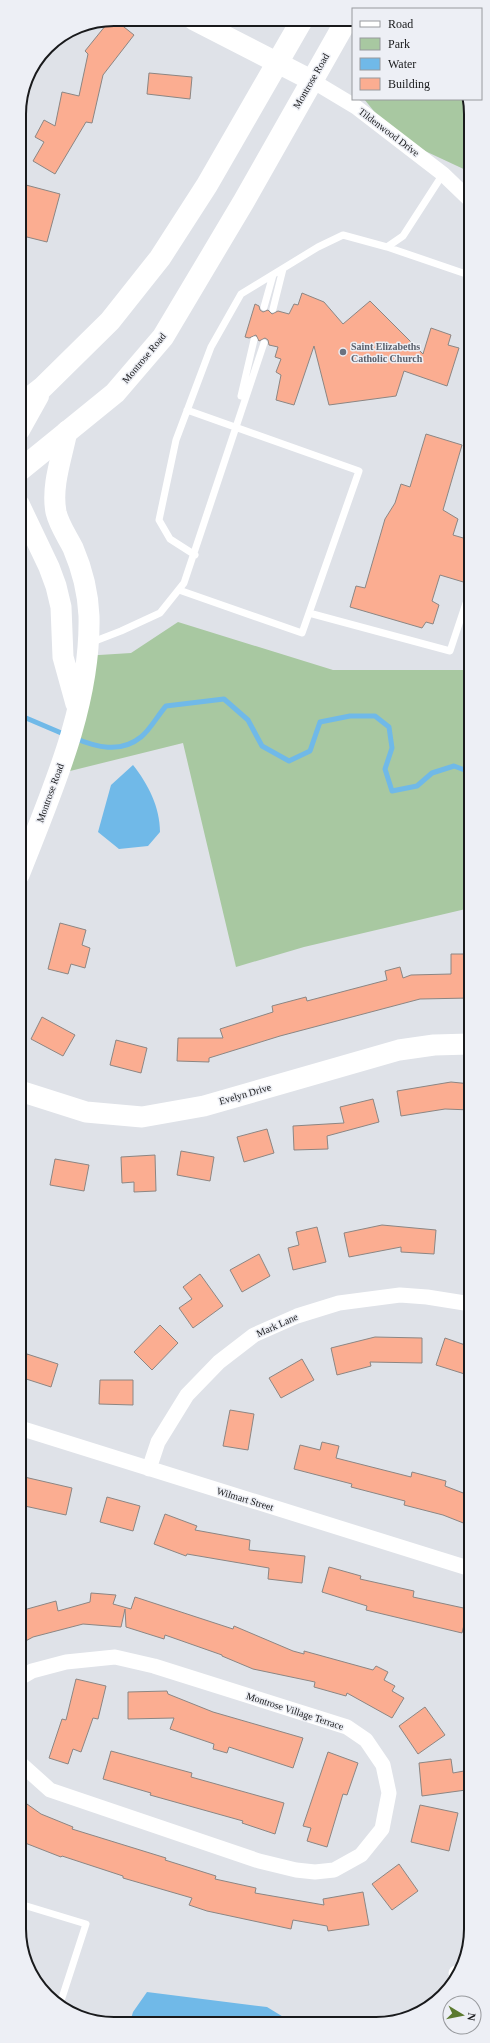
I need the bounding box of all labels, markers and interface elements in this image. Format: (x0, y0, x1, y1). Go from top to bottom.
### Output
legend (352, 8, 482, 100)
text: Road (388, 17, 413, 31)
text: Park (388, 37, 410, 51)
street label: Montrose Road (291, 51, 331, 111)
text: Water (388, 57, 416, 71)
text: Building (388, 77, 430, 91)
street label: Tildenwood Drive (356, 106, 422, 159)
street label: Montrose Road (120, 331, 168, 385)
place label: Saint Elizabeths Catholic Church (351, 341, 423, 364)
marker: Saint Elizabeths Catholic Church (338, 347, 348, 357)
street label: Montrose Road (34, 762, 66, 824)
street label: Evelyn Drive (218, 1081, 273, 1107)
street label: Mark Lane (255, 1311, 300, 1339)
street label: Wilmart Street (215, 1485, 275, 1513)
street label: Montrose Village Terrace (245, 1690, 346, 1732)
north arrow (442, 1995, 482, 2035)
text: N (465, 2012, 478, 2022)

